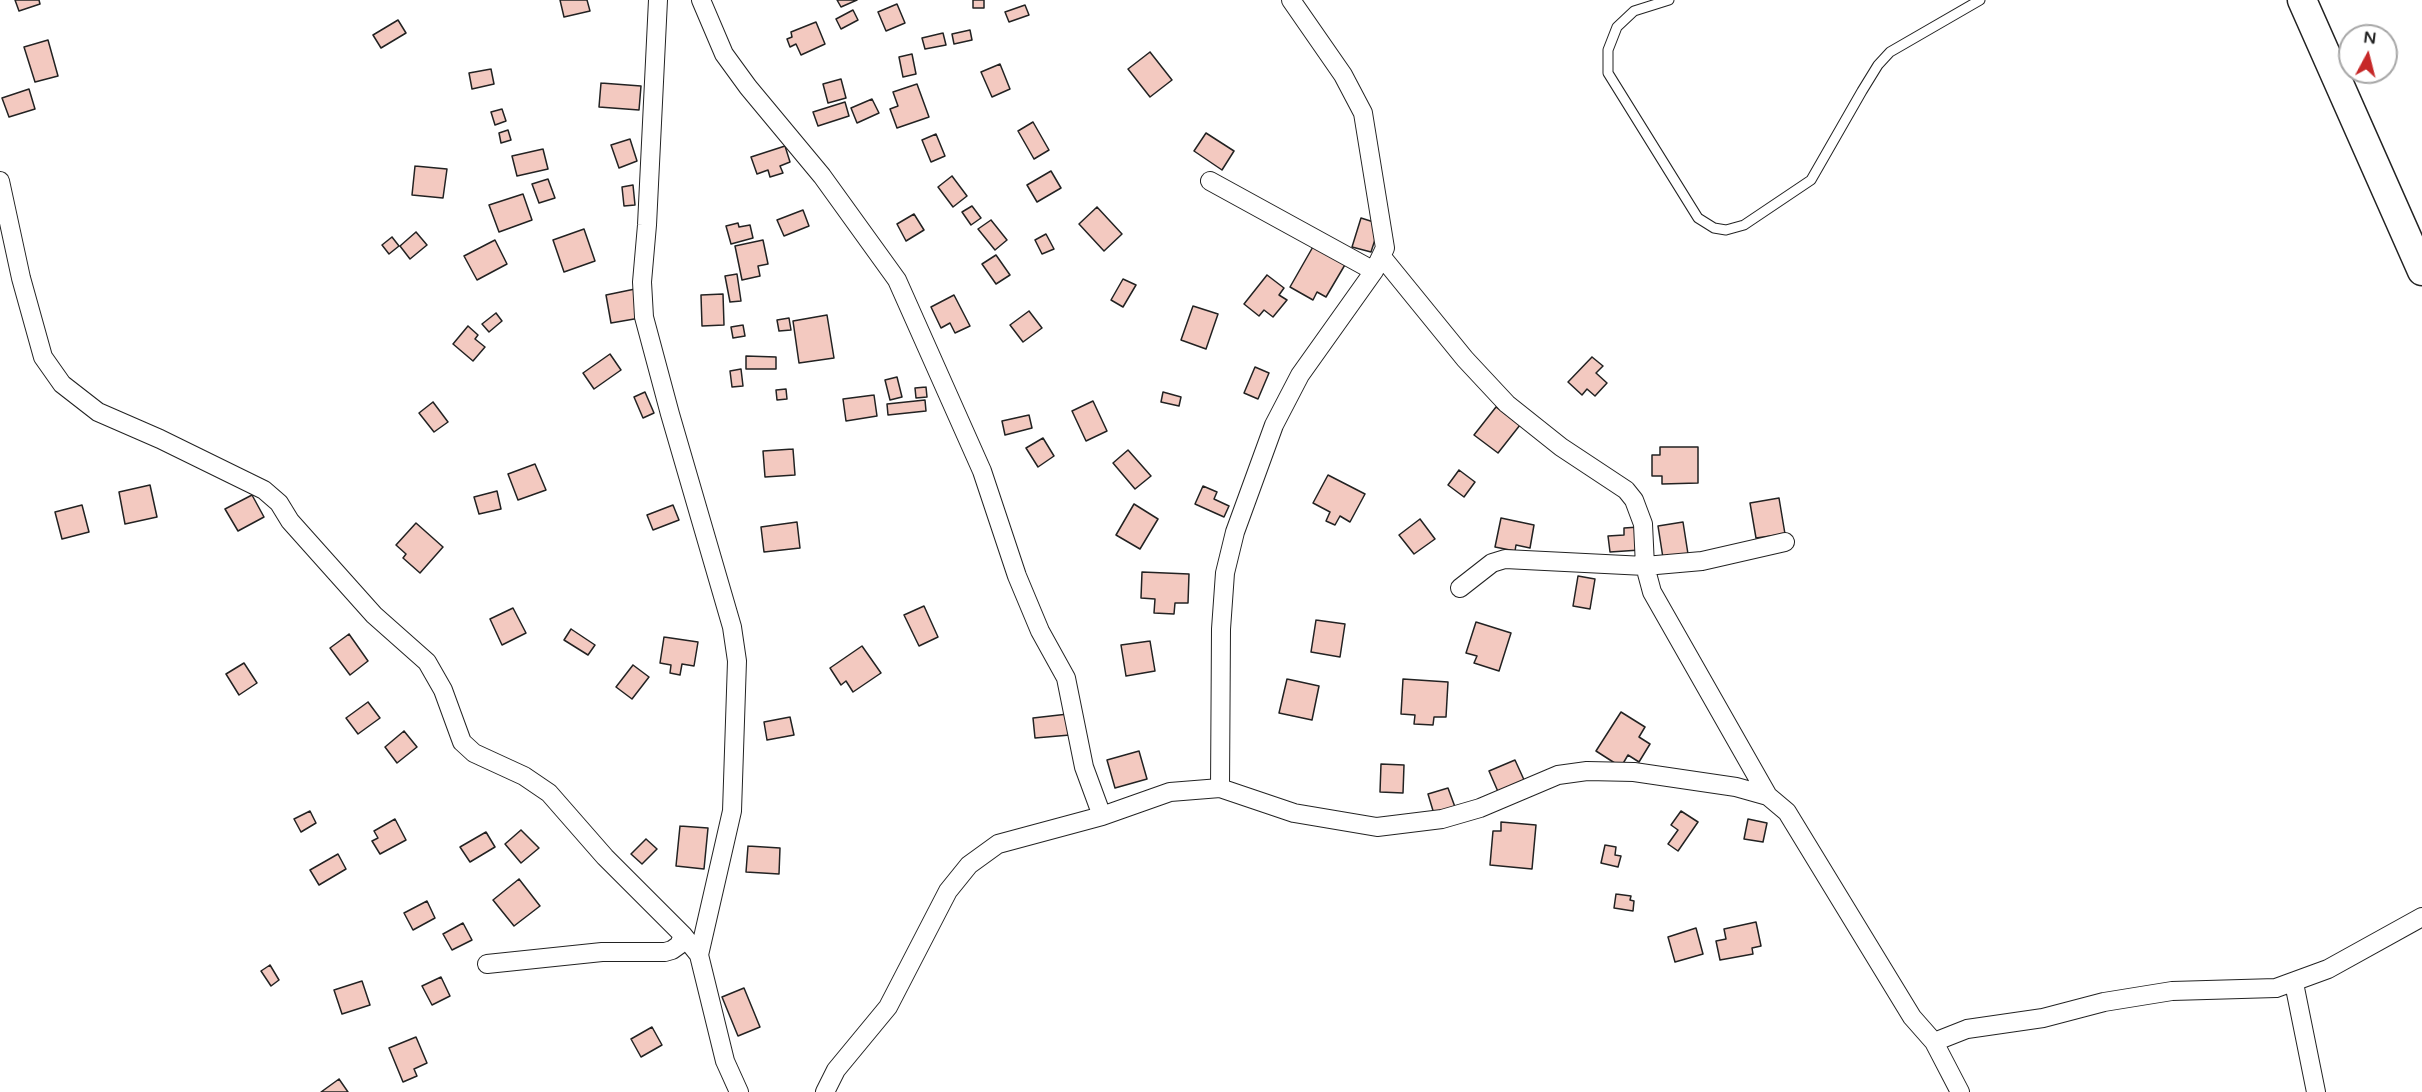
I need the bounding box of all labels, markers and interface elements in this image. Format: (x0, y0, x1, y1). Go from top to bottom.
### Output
north arrow (2338, 24, 2398, 84)
text: N (2362, 27, 2378, 49)

